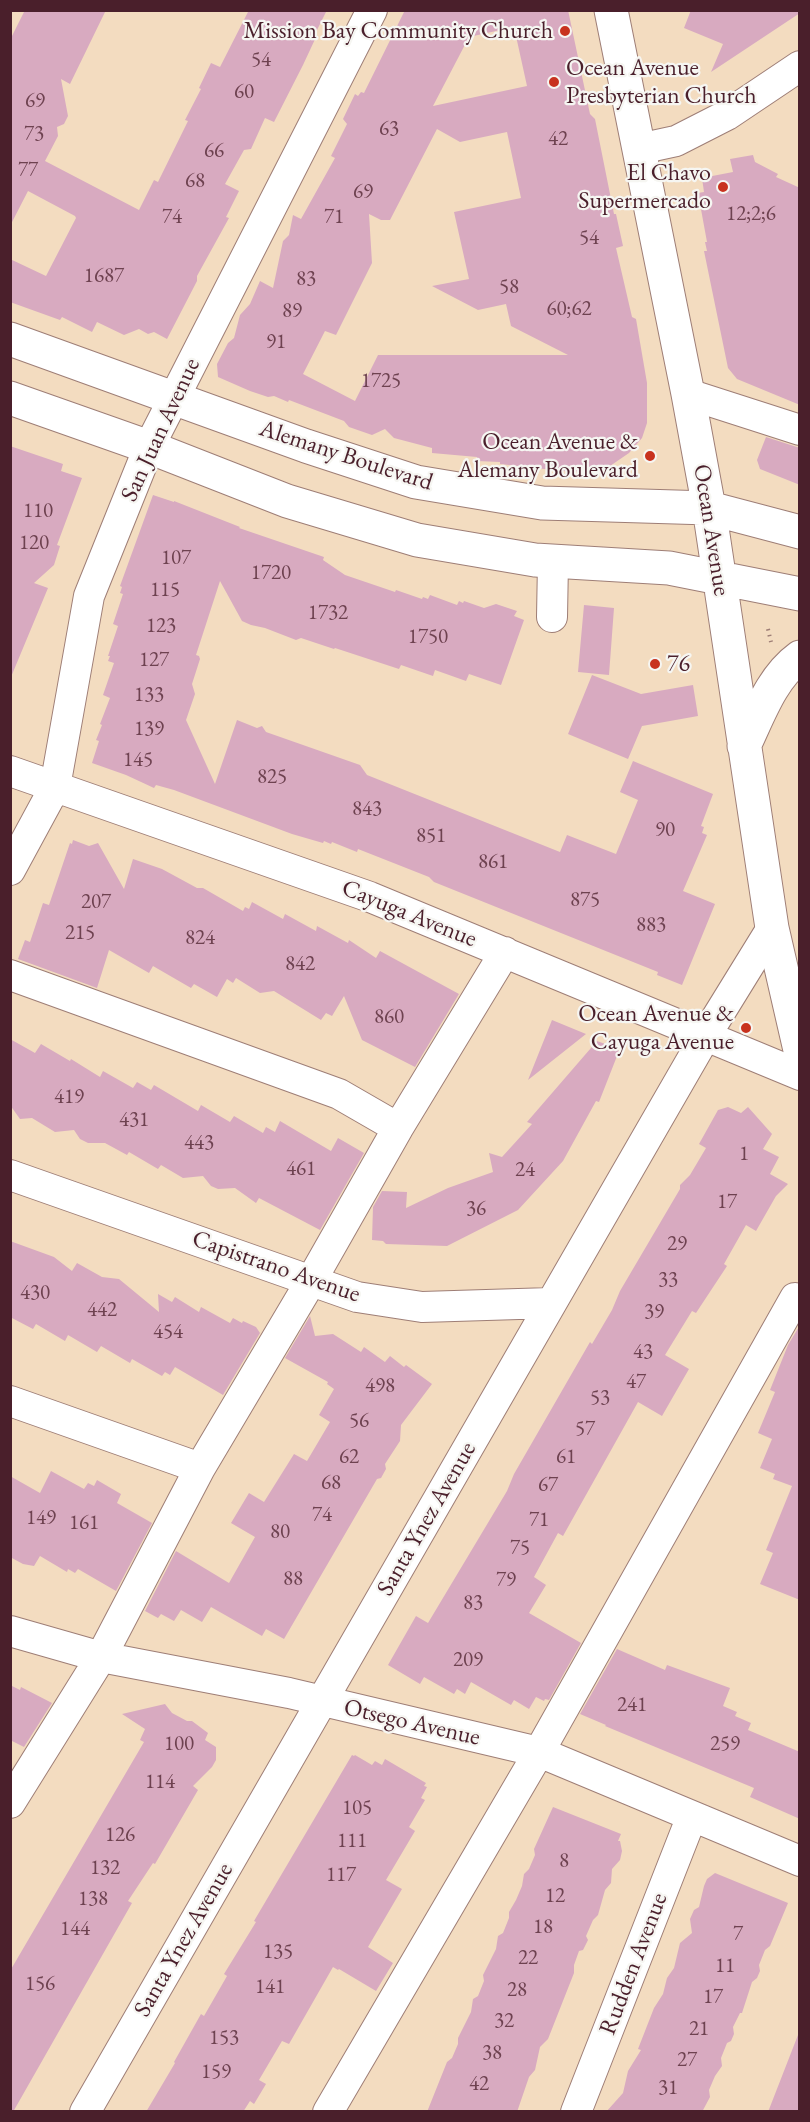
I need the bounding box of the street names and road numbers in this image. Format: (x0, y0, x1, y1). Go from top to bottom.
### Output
street label: San Juan Avenue (115, 354, 207, 506)
street label: Alemany Boulevard (256, 414, 436, 498)
street label: Ocean Avenue (686, 462, 736, 598)
street label: Cayuga Avenue (337, 874, 481, 954)
street label: Capistrano Avenue (188, 1225, 364, 1309)
street label: Santa Ynez Avenue (371, 1437, 483, 1601)
street label: Otsego Avenue (341, 1693, 483, 1753)
street label: Santa Ynez Avenue (128, 1858, 240, 2022)
street label: Rudden Avenue (594, 1889, 674, 2039)

